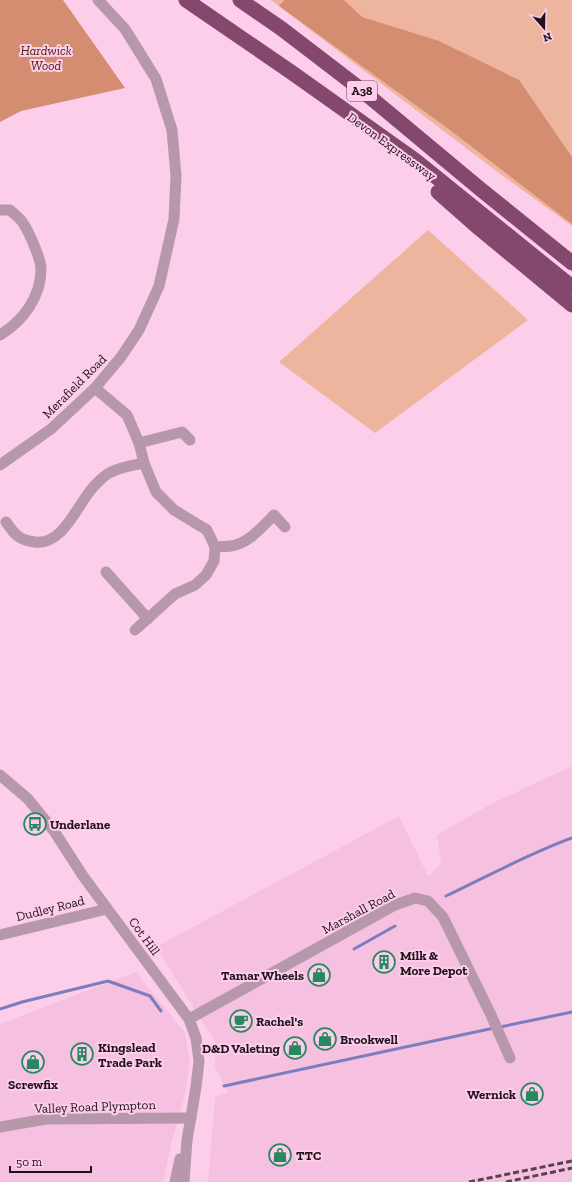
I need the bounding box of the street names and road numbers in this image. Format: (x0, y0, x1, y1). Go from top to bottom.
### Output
road number: A38 (347, 81, 377, 101)
street label: Devon Expressway (345, 109, 439, 184)
street label: Merafield Road (39, 351, 109, 421)
street label: Marshall Road (319, 886, 397, 937)
street label: Dudley Road (14, 893, 86, 924)
street label: Cot Hill (126, 914, 164, 959)
street label: Valley Road Plympton (33, 1097, 157, 1116)

